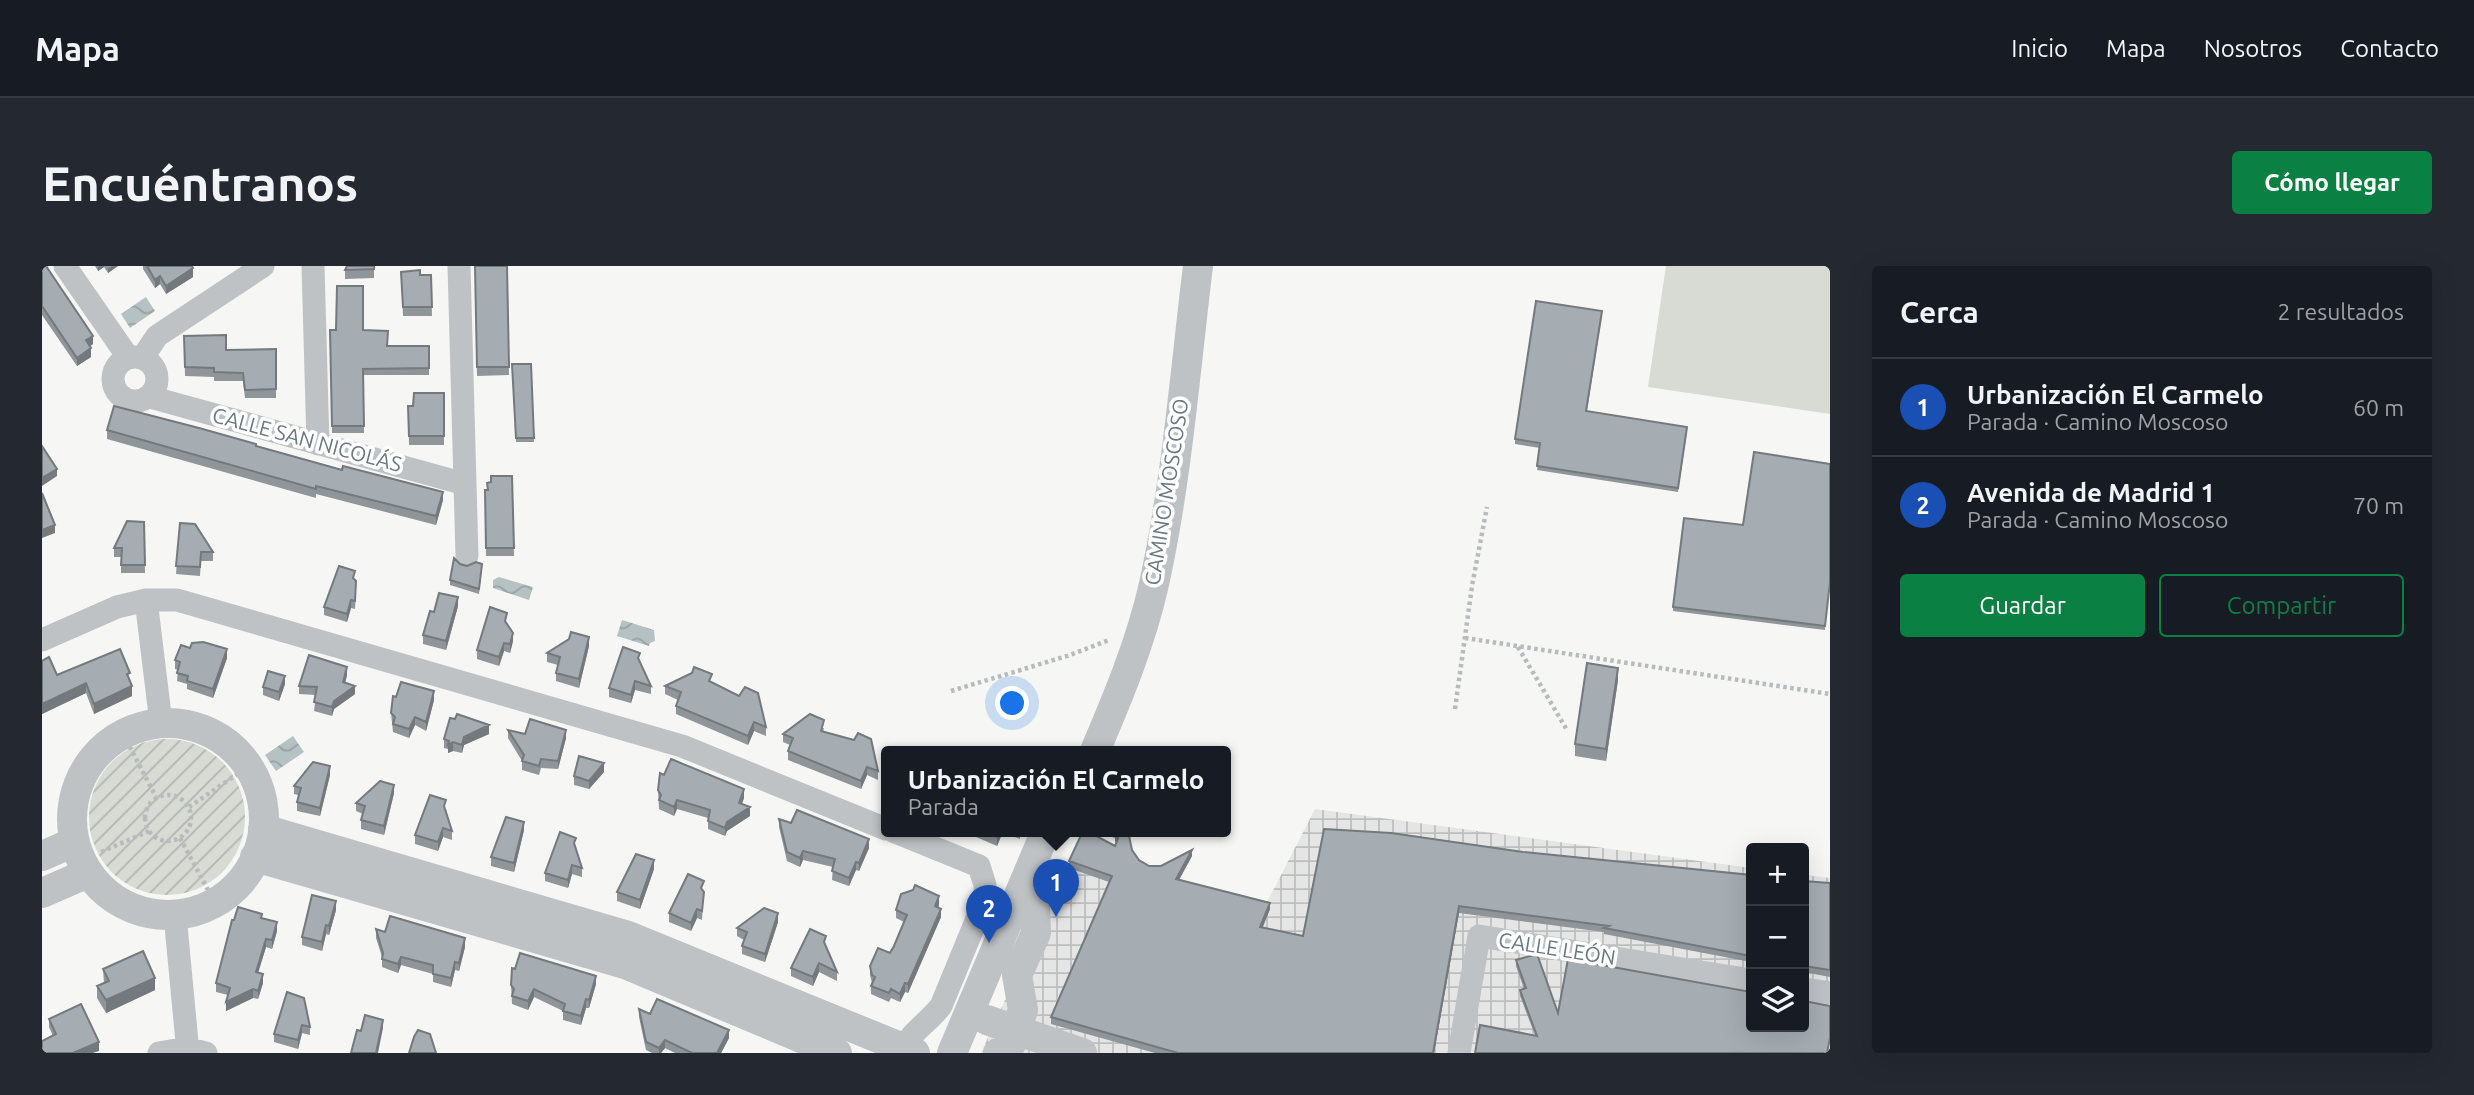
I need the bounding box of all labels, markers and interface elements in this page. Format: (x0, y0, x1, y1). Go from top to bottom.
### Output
text: Mapa (35, 30, 120, 67)
text: Inicio (2011, 35, 2068, 62)
text: Mapa (2106, 35, 2166, 62)
text: Nosotros (2204, 35, 2302, 62)
text: Contacto (2340, 35, 2439, 62)
button: Cómo llegar (2232, 151, 2432, 214)
text: Encuéntranos (42, 155, 358, 210)
text: Cerca (1900, 295, 1979, 329)
text: 2 resultados (2278, 299, 2404, 324)
text: Urbanización El Carmelo (1967, 380, 2264, 409)
text: 1 (1917, 395, 1929, 420)
text: 60 m (2353, 395, 2404, 420)
street label: CAMINO MOSCOSO (1139, 397, 1193, 587)
street label: CALLE SAN NICOLÁS (210, 402, 405, 476)
text: Parada · Camino Moscoso (1967, 409, 2229, 434)
text: Avenida de Madrid 1 (1967, 478, 2215, 507)
text: 2 (1917, 493, 1929, 518)
text: 70 m (2353, 493, 2404, 518)
text: Parada · Camino Moscoso (1967, 507, 2229, 532)
button: Guardar (1900, 574, 2145, 637)
button: Compartir (2159, 574, 2404, 637)
your location (995, 686, 1029, 720)
popup (881, 746, 1231, 837)
text: Urbanización El Carmelo (908, 765, 1204, 794)
text: Parada (908, 794, 979, 819)
map controls (1746, 843, 1809, 1032)
button: + (1746, 843, 1809, 906)
pin: 1 (1033, 859, 1079, 917)
pin: 2 (966, 885, 1012, 943)
button: − (1746, 906, 1809, 969)
street label: CALLE LEÓN (1497, 927, 1618, 969)
button: layers (1746, 969, 1809, 1032)

